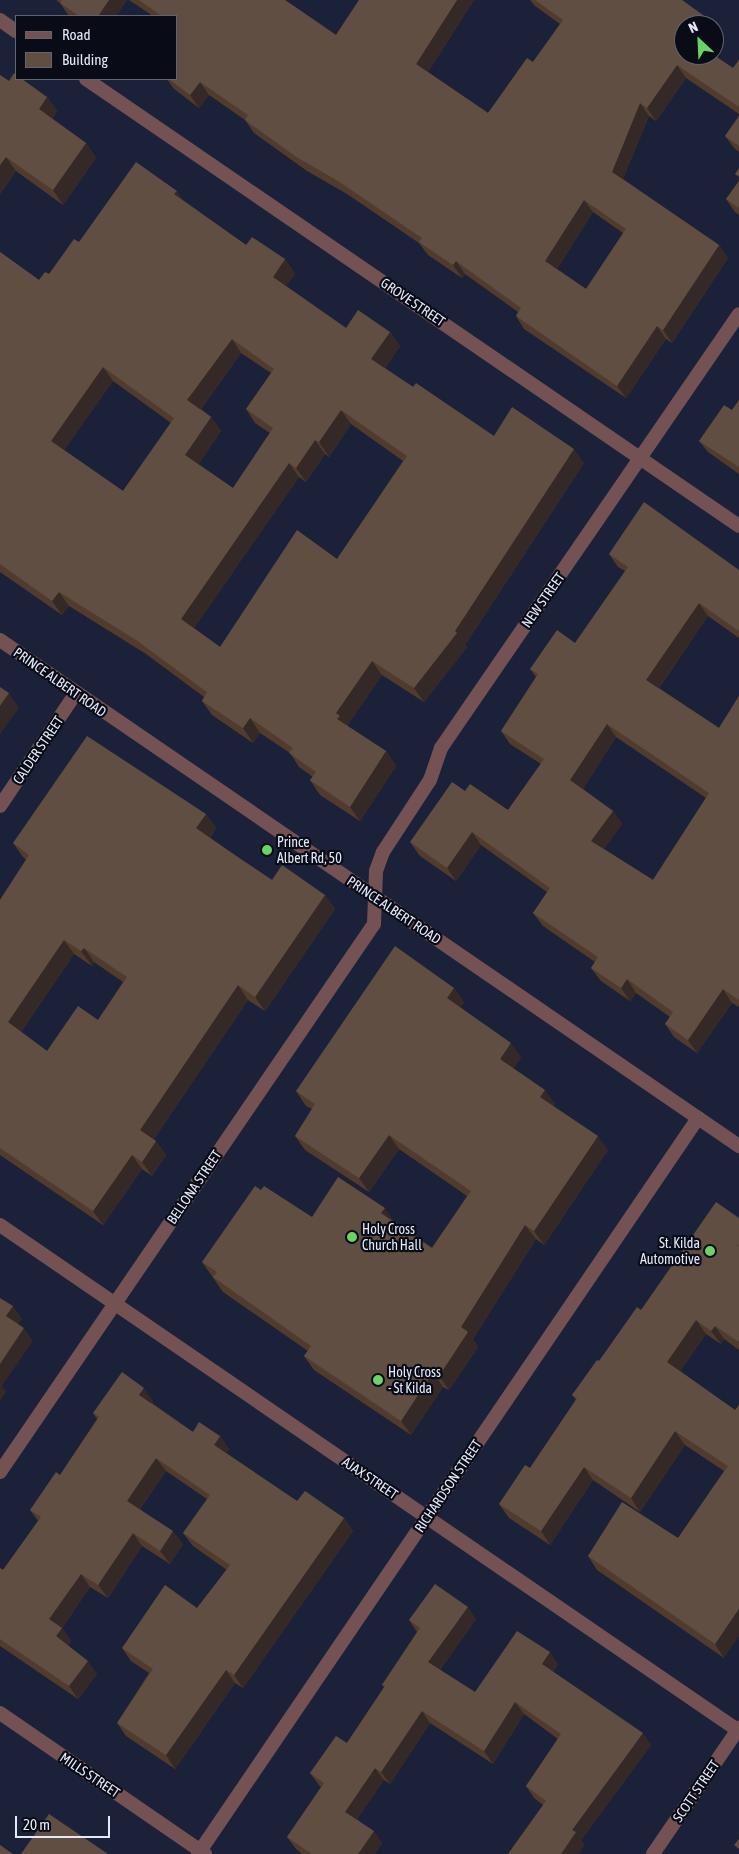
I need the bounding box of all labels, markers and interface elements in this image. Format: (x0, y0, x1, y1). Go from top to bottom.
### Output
legend (15, 15, 178, 80)
north arrow (674, 15, 724, 65)
text: N (686, 18, 700, 36)
text: Road (62, 26, 91, 43)
text: Building (62, 51, 108, 68)
street label: GROVE STREET (378, 274, 448, 330)
street label: NEW STREET (518, 569, 568, 631)
street label: PRINCE ALBERT ROAD (10, 644, 110, 720)
street label: CALDER STREET (9, 713, 67, 787)
place label: Prince Albert Rd, 50 (277, 834, 342, 866)
marker: Prince Albert Rd, 50 (261, 844, 273, 856)
street label: PRINCE ALBERT ROAD (344, 872, 444, 948)
street label: BELLONA STREET (163, 1147, 225, 1227)
place label: Holy Cross Church Hall (362, 1221, 422, 1254)
marker: Holy Cross Church Hall (346, 1231, 358, 1243)
place label: St. Kilda Automotive (640, 1235, 700, 1268)
marker: St. Kilda Automotive (704, 1245, 716, 1257)
place label: Holy Cross - St Kilda (388, 1364, 441, 1396)
marker: Holy Cross - St Kilda (372, 1374, 384, 1386)
street label: RICHARDSON STREET (411, 1437, 485, 1535)
street label: AJAX STREET (339, 1453, 401, 1503)
street label: MILLS STREET (57, 1749, 123, 1801)
street label: SCOTT STREET (669, 1757, 723, 1825)
scale bar (18, 1806, 112, 1838)
text: 20 m (23, 1816, 50, 1833)

